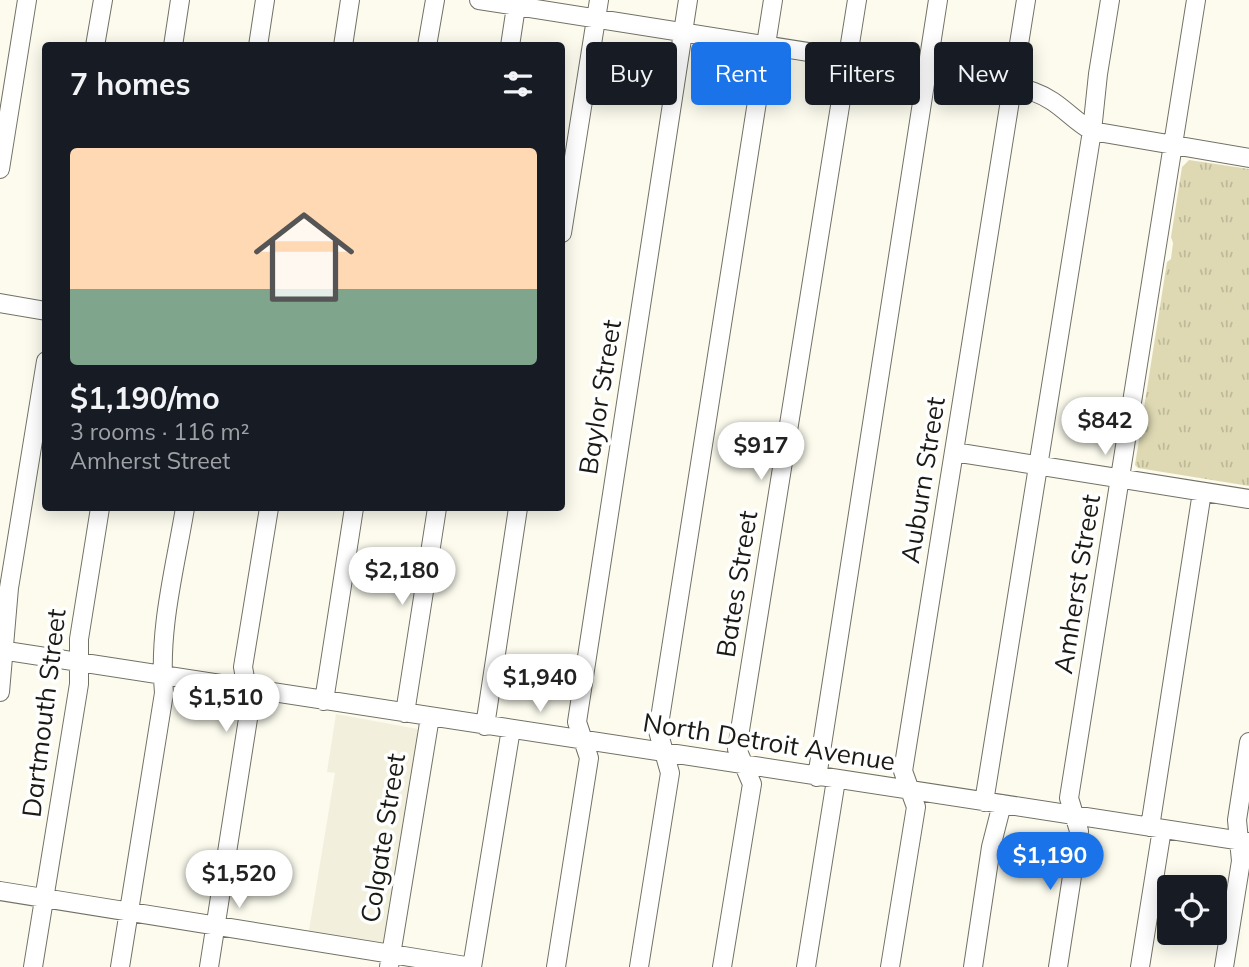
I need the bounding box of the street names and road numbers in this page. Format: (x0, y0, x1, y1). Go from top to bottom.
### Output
street label: Baylor Street (571, 317, 628, 477)
street label: Auburn Street (893, 394, 952, 566)
street label: Amherst Street (1046, 492, 1107, 676)
street label: Bates Street (709, 508, 764, 660)
street label: Dartmouth Street (14, 607, 73, 819)
street label: North Detroit Avenue (641, 705, 898, 778)
street label: Colgate Street (353, 751, 412, 925)

